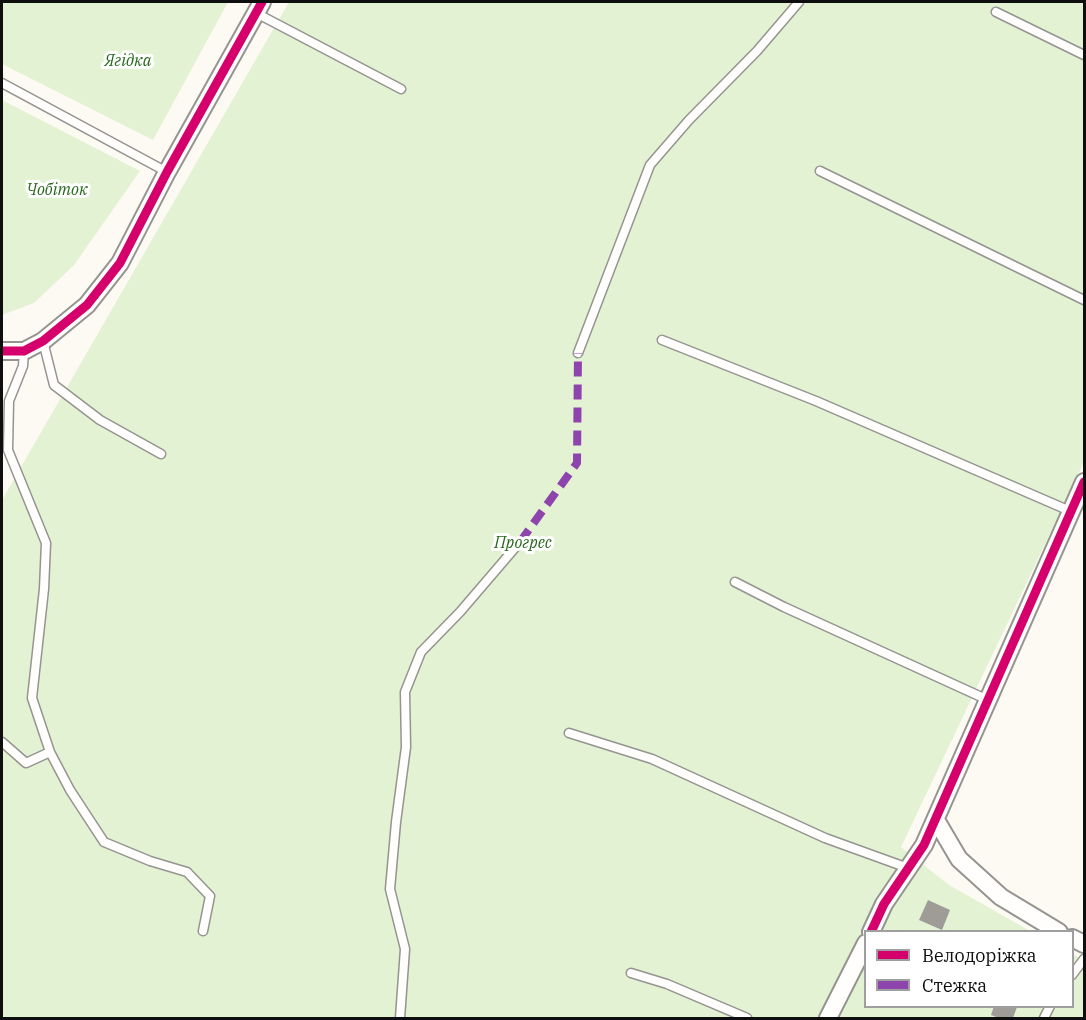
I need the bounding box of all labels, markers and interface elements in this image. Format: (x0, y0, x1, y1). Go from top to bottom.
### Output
park label: Ягідка (105, 51, 151, 71)
park label: Чобіток (26, 180, 88, 200)
park label: Прогрес (494, 533, 552, 553)
legend (864, 930, 1074, 1008)
text: Велодоріжка (922, 944, 1037, 967)
text: Стежка (922, 974, 987, 997)

